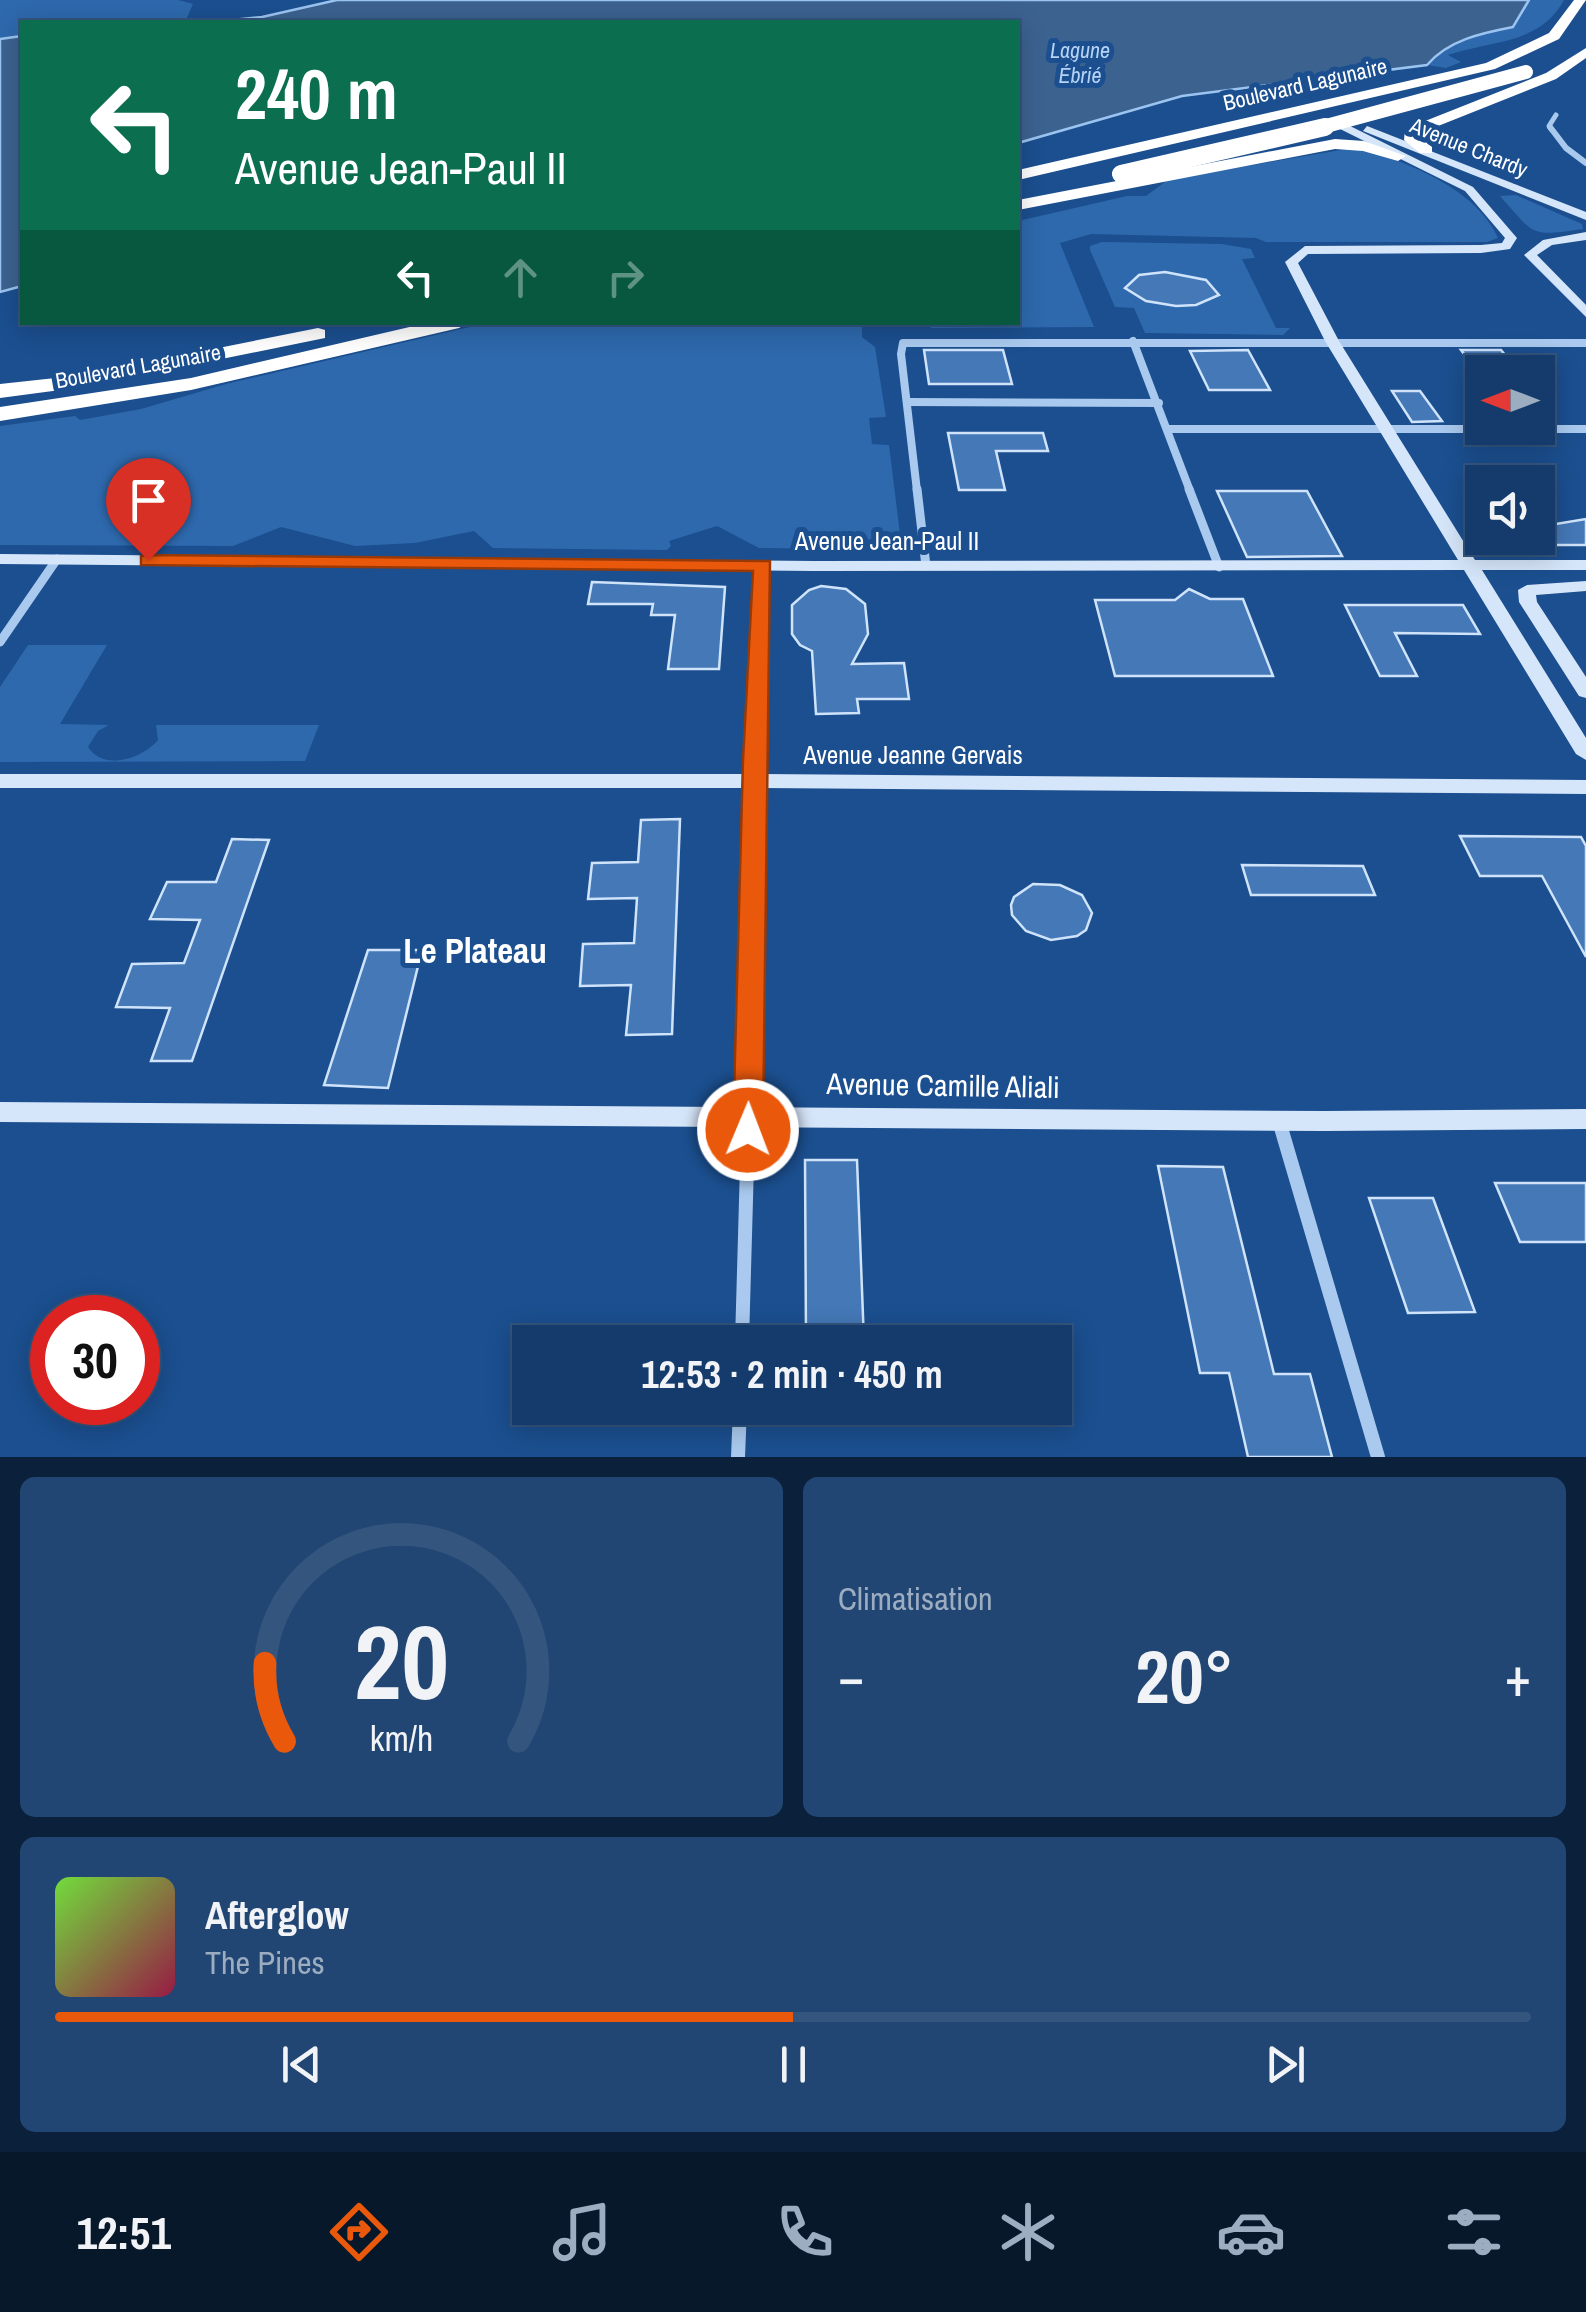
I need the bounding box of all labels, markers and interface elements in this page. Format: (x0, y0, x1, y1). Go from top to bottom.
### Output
water label: Lagune Ébrié (1050, 35, 1110, 90)
text: 240 m (235, 47, 398, 141)
street label: Boulevard Lagunaire (1220, 51, 1390, 117)
icon: left (70, 60, 200, 190)
street label: Avenue Chardy (1405, 109, 1532, 184)
text: Avenue Jean-Paul II (235, 137, 567, 198)
icon: left (388, 250, 443, 305)
icon: ahead (493, 250, 548, 305)
icon: right (598, 250, 653, 305)
street label: Boulevard Lagunaire (53, 337, 223, 395)
north arrow (1465, 355, 1555, 445)
map controls (1465, 355, 1555, 555)
pin (106, 458, 191, 561)
button: sound (1465, 465, 1555, 555)
icon: arrive (121, 473, 176, 528)
street label: Avenue Jean-Paul II (794, 524, 979, 558)
street label: Avenue Jeanne Gervais (802, 738, 1023, 772)
district label: Le Plateau (403, 927, 547, 974)
street label: Avenue Camille Aliali (825, 1063, 1060, 1107)
position arrow (696, 1078, 800, 1182)
speed limit sign: 30 (30, 1295, 160, 1425)
text: 12:53 · 2 min · 450 m (641, 1349, 943, 1400)
text: Climatisation (838, 1577, 993, 1620)
text: 20 (354, 1591, 449, 1731)
text: 20° (1135, 1625, 1234, 1726)
text: − (838, 1639, 864, 1713)
text: + (1505, 1639, 1531, 1713)
text: km/h (370, 1714, 433, 1762)
text: Afterglow (205, 1890, 349, 1941)
text: The Pines (205, 1941, 325, 1984)
icon: previous (274, 2037, 329, 2092)
icon: pause (766, 2037, 821, 2092)
icon: next (1258, 2037, 1313, 2092)
icon: directions (324, 2197, 394, 2267)
icon: music (547, 2197, 617, 2267)
icon: phone (770, 2197, 840, 2267)
icon: climate (993, 2197, 1063, 2267)
icon: car (1216, 2197, 1286, 2267)
icon: filters (1439, 2197, 1509, 2267)
text: 12:51 (77, 2202, 171, 2263)

